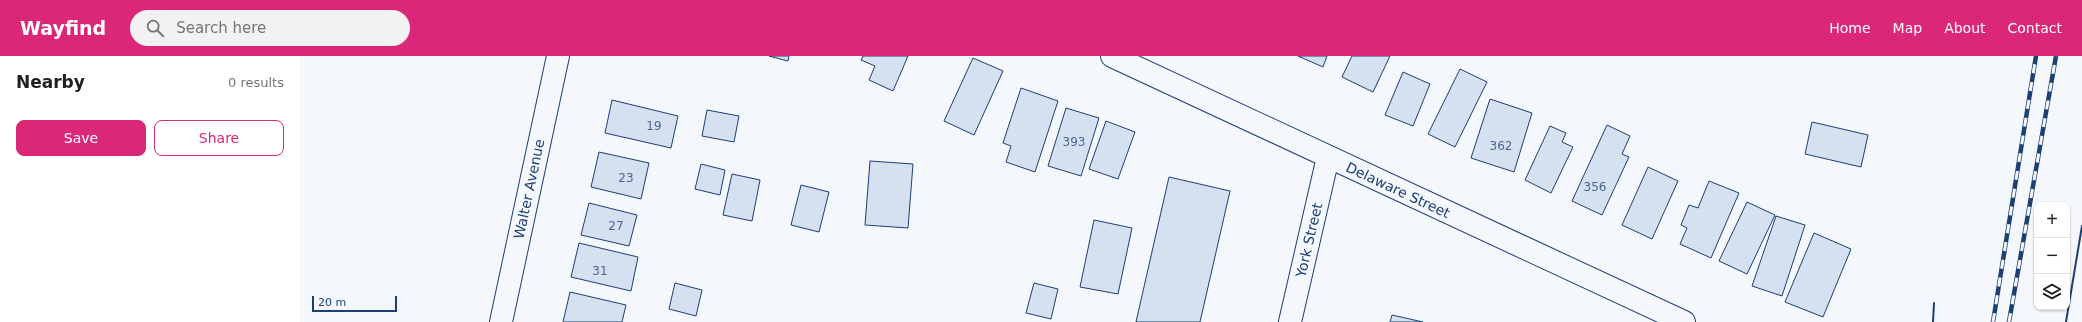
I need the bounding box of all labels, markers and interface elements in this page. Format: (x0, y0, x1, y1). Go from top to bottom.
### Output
search box (130, 10, 410, 46)
text: Wayfind (20, 17, 106, 39)
icon: search (144, 17, 166, 39)
text: Search here (176, 19, 266, 37)
text: Home (1829, 20, 1871, 36)
text: Map (1893, 20, 1922, 36)
text: About (1944, 20, 1986, 36)
text: Contact (2008, 20, 2062, 36)
text: Nearby (16, 72, 85, 92)
text: 0 results (228, 75, 284, 90)
house number: 19 (646, 119, 662, 133)
button: Save (16, 120, 146, 156)
button: Share (154, 120, 284, 156)
house number: 393 (1063, 135, 1085, 149)
street label: Walter Avenue (511, 138, 547, 240)
house number: 362 (1490, 139, 1512, 153)
street label: Delaware Street (1343, 159, 1453, 221)
house number: 23 (618, 171, 634, 185)
house number: 356 (1584, 180, 1606, 194)
street label: York Street (1292, 201, 1325, 280)
map controls (2034, 202, 2070, 310)
button: + (2034, 202, 2070, 238)
house number: 27 (608, 219, 624, 233)
button: − (2034, 238, 2070, 274)
house number: 31 (592, 264, 608, 278)
button: layers (2034, 274, 2070, 310)
scale bar (312, 294, 397, 313)
text: 20 m (318, 296, 346, 309)

